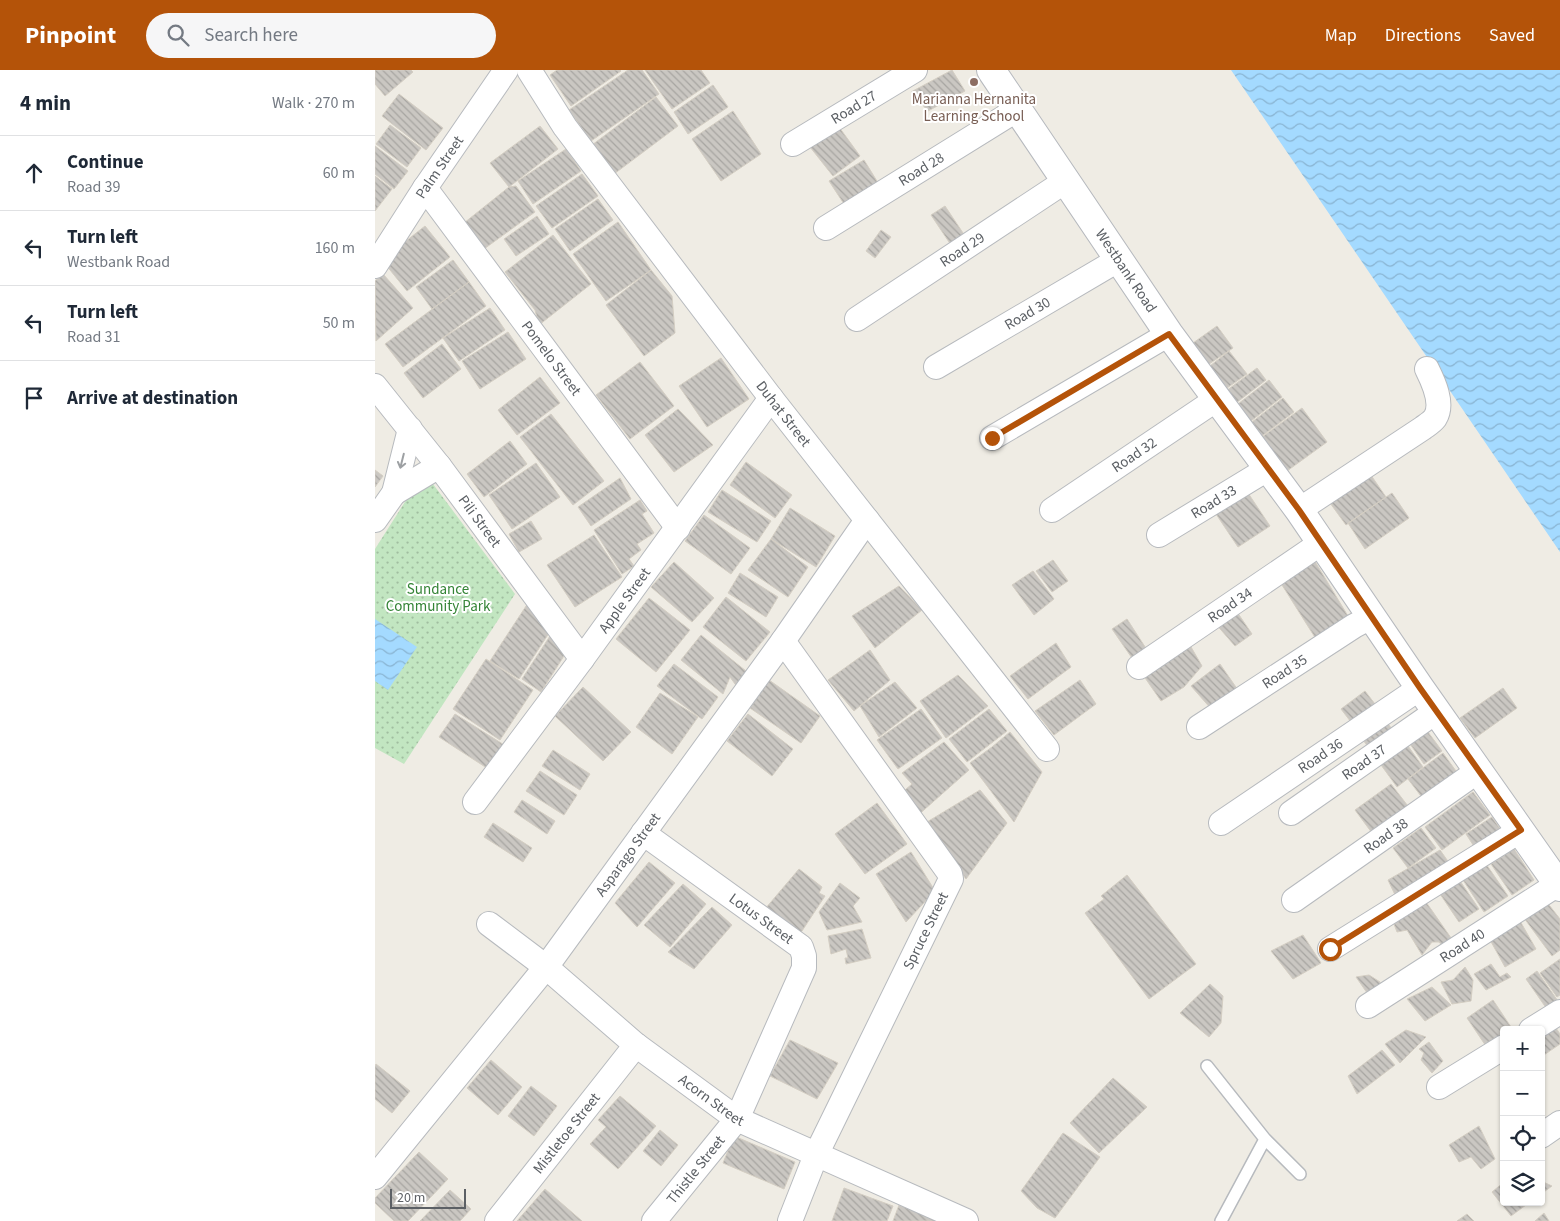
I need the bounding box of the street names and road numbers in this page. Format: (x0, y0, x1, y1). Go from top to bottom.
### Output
street label: Road 27 (827, 85, 881, 129)
street label: Palm Street (410, 131, 468, 203)
street label: Road 28 (894, 147, 948, 191)
street label: Westbank Road (1091, 225, 1162, 317)
street label: Road 29 (935, 227, 989, 272)
street label: Road 30 (1000, 292, 1054, 335)
street label: Pomelo Street (517, 316, 586, 400)
street label: Duhat Street (751, 376, 816, 451)
street label: Road 32 (1107, 432, 1161, 477)
street label: Road 33 (1187, 480, 1241, 524)
street label: Pili Street (453, 491, 506, 552)
street label: Apple Street (593, 563, 655, 638)
street label: Road 34 (1203, 582, 1257, 628)
street label: Road 35 (1258, 649, 1311, 694)
street label: Road 36 (1294, 733, 1347, 778)
street label: Road 37 (1337, 739, 1391, 785)
street label: Asparago Street (590, 808, 665, 901)
street label: Road 38 (1359, 813, 1412, 859)
street label: Lotus Street (725, 888, 798, 949)
street label: Spruce Street (898, 889, 954, 973)
street label: Road 40 (1435, 923, 1489, 968)
street label: Acorn Street (674, 1069, 747, 1131)
street label: Mistletoe Street (528, 1088, 605, 1178)
street label: Thistle Street (662, 1131, 730, 1209)

